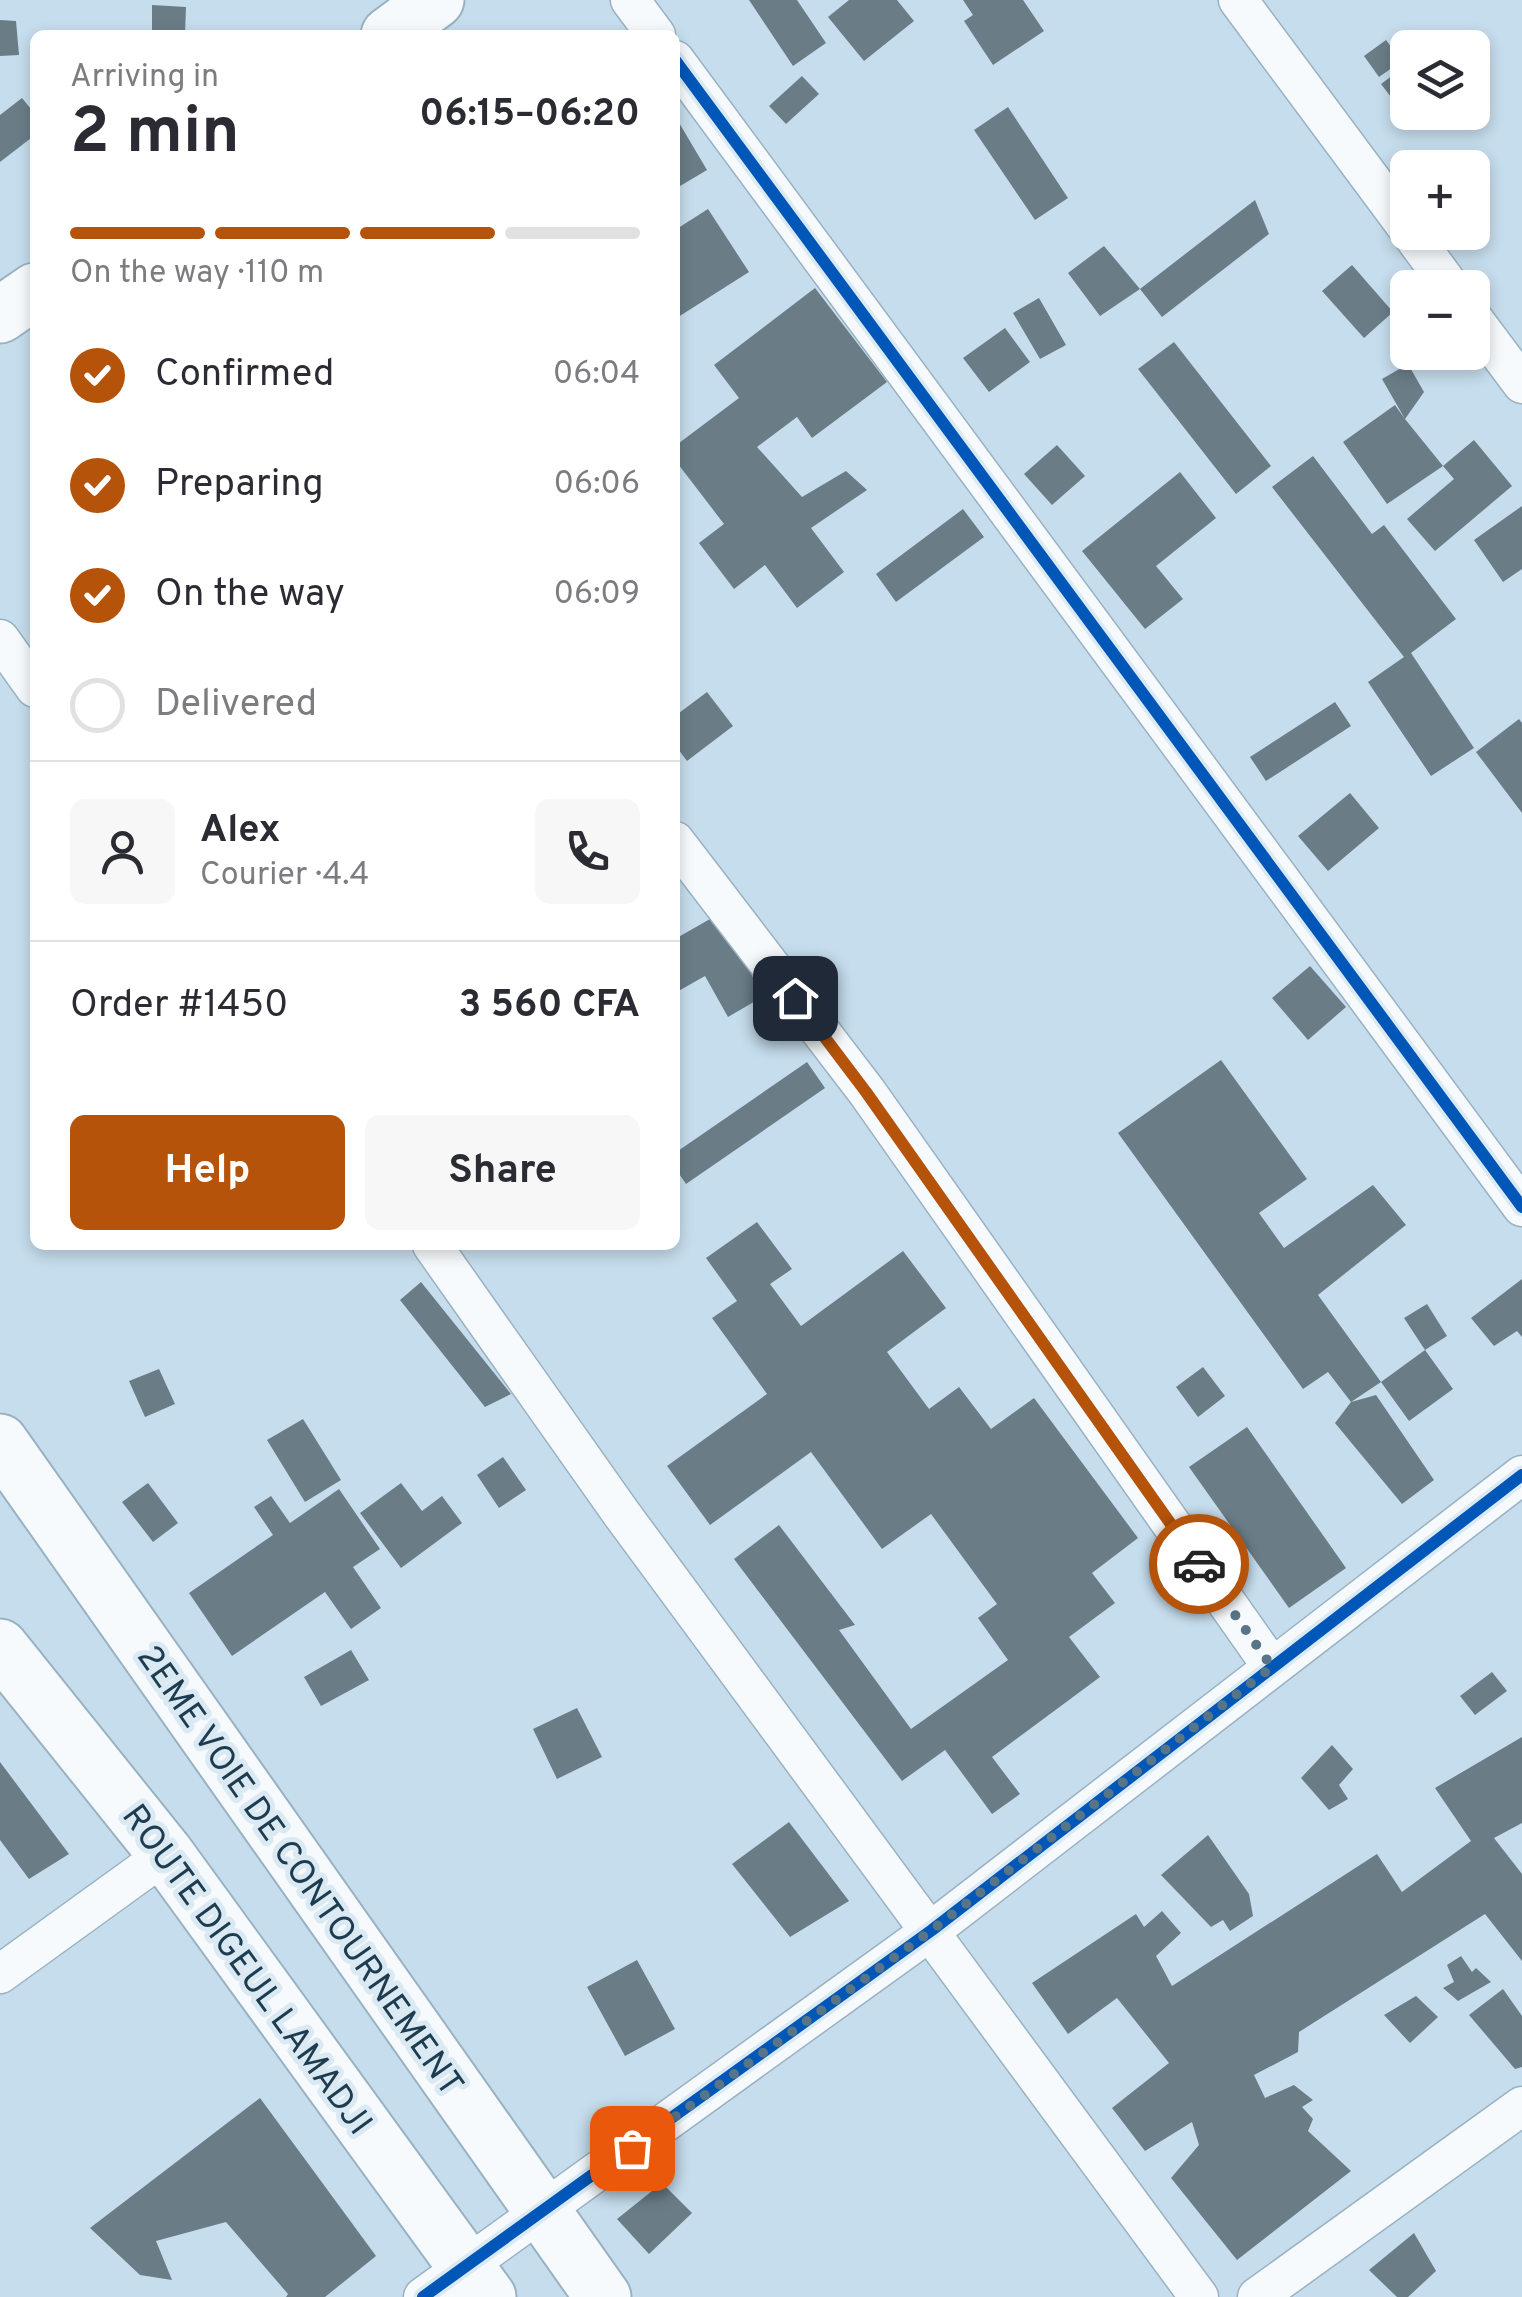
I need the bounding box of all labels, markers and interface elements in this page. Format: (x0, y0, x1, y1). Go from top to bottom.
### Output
map controls (1390, 30, 1490, 370)
button: layers (1390, 30, 1490, 130)
text: Arriving in (70, 58, 219, 98)
text: 06:15–06:20 (419, 91, 640, 140)
text: 2 min (70, 94, 240, 176)
button: + (1390, 150, 1490, 250)
text: On the way · 110 m (70, 254, 324, 294)
button: − (1390, 270, 1490, 370)
icon: check (70, 348, 125, 403)
text: Confirmed (155, 351, 334, 400)
text: 06:04 (553, 355, 640, 395)
icon: check (70, 458, 125, 513)
text: Preparing (155, 461, 324, 510)
text: 06:06 (554, 465, 640, 505)
icon: check (70, 568, 125, 623)
text: On the way (155, 571, 345, 620)
text: 06:09 (554, 575, 640, 615)
text: Delivered (155, 681, 317, 730)
button: person (70, 799, 175, 904)
button: phone (535, 799, 640, 904)
text: Alex (200, 807, 280, 856)
text: Courier · 4.4 (200, 856, 369, 896)
pin (753, 956, 838, 1041)
icon: home (768, 971, 823, 1026)
text: Order #1450 (70, 982, 289, 1031)
text: 3 560 CFA (459, 982, 640, 1031)
button: Help (70, 1115, 345, 1230)
button: Share (365, 1115, 640, 1230)
courier (1149, 1514, 1249, 1614)
icon: car (1172, 1537, 1227, 1592)
street label: 2EME VOIE DE CONTOURNEMENT (126, 1638, 472, 2106)
street label: ROUTE DIGEUL LAMADJI (111, 1797, 380, 2145)
pin (590, 2106, 675, 2191)
icon: bag (605, 2121, 660, 2176)

